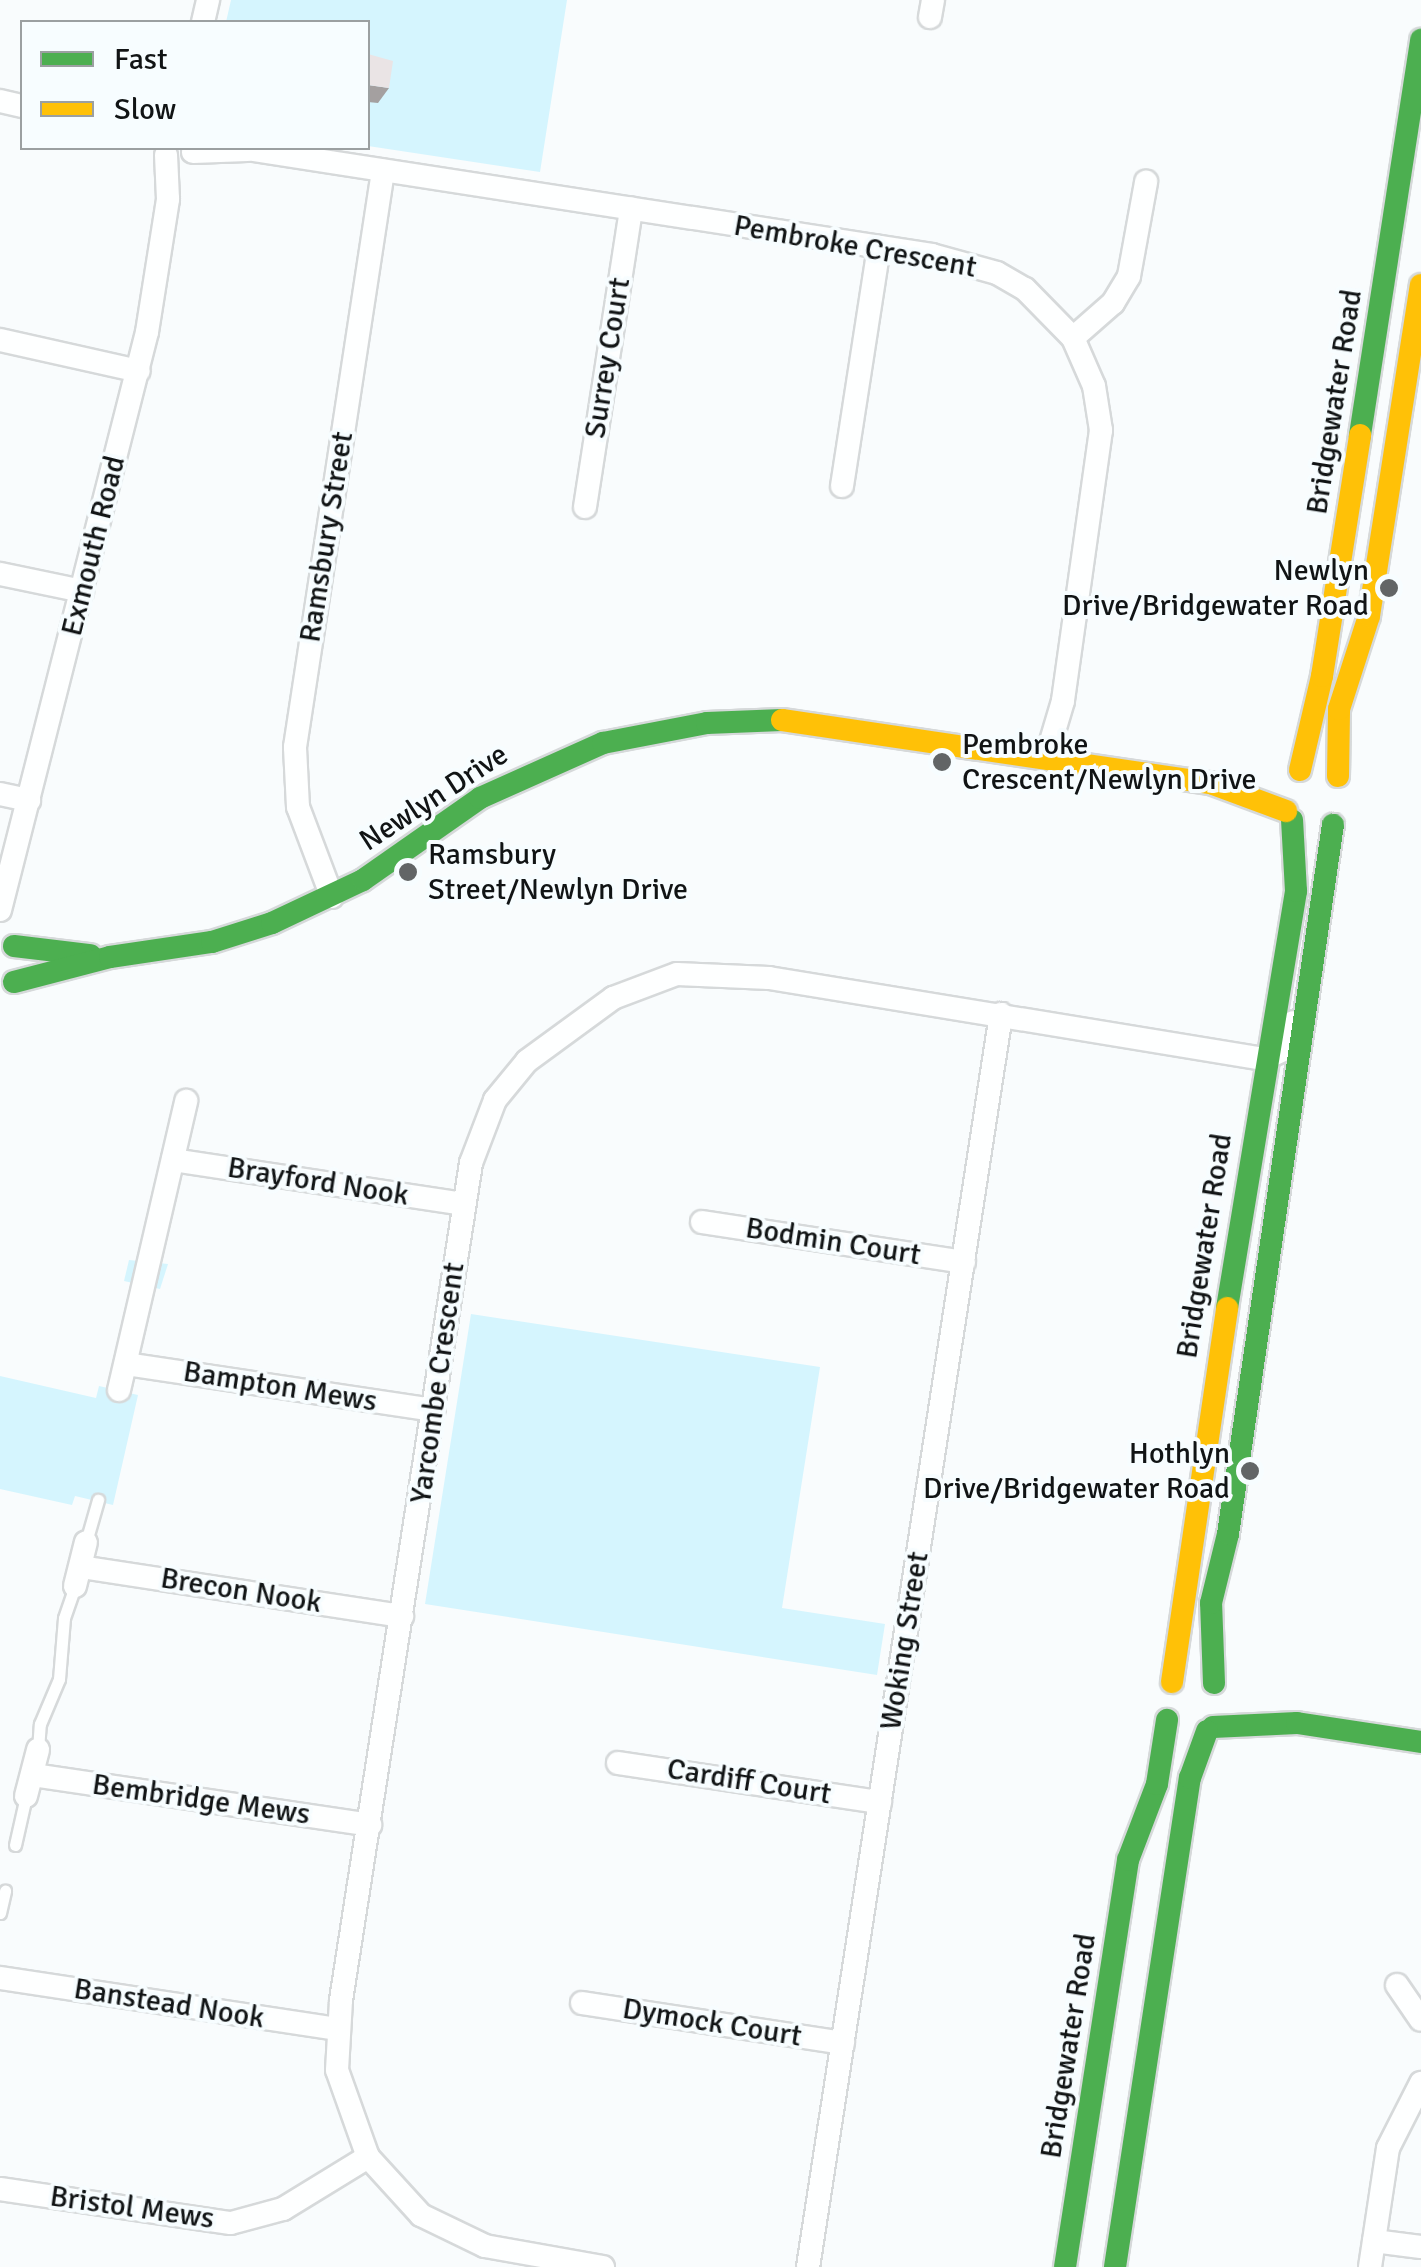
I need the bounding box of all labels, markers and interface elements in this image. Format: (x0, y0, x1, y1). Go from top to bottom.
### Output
legend (20, 20, 370, 150)
text: Fast (114, 41, 167, 78)
text: Slow (114, 91, 176, 128)
street label: Pembroke Crescent (731, 208, 979, 286)
street label: Surrey Court (578, 275, 638, 441)
street label: Bridgewater Road (1299, 287, 1371, 517)
street label: Ramsbury Street (293, 429, 361, 645)
street label: Exmouth Road (54, 452, 134, 640)
place label: Newlyn Drive/Bridgewater Road (1062, 553, 1369, 624)
marker: Newlyn Drive/Bridgewater Road (1378, 577, 1400, 599)
place label: Pembroke Crescent/Newlyn Drive (962, 727, 1257, 798)
street label: Newlyn Drive (353, 737, 515, 859)
marker: Pembroke Crescent/Newlyn Drive (931, 751, 953, 773)
place label: Ramsbury Street/Newlyn Drive (428, 837, 688, 908)
marker: Ramsbury Street/Newlyn Drive (397, 861, 419, 883)
street label: Bridgewater Road (1169, 1131, 1241, 1361)
street label: Brayford Nook (225, 1150, 411, 1214)
street label: Bodmin Court (743, 1210, 923, 1274)
street label: Yarcombe Crescent (403, 1260, 473, 1506)
street label: Bampton Mews (181, 1354, 379, 1420)
place label: Hothlyn Drive/Bridgewater Road (923, 1436, 1230, 1506)
marker: Hothlyn Drive/Bridgewater Road (1239, 1460, 1261, 1482)
street label: Woking Street (873, 1549, 937, 1733)
street label: Brecon Nook (158, 1561, 324, 1621)
street label: Cardiff Court (664, 1751, 834, 1813)
street label: Bembridge Mews (90, 1767, 312, 1833)
street label: Bridgewater Road (1033, 1931, 1105, 2161)
street label: Banstead Nook (71, 1971, 267, 2037)
street label: Dymock Court (620, 1991, 804, 2055)
street label: Bristol Mews (48, 2179, 216, 2237)

